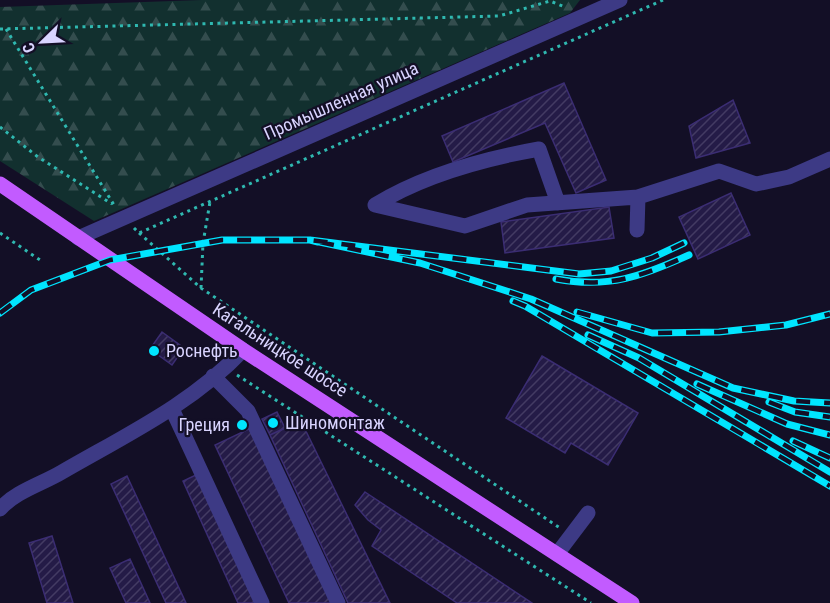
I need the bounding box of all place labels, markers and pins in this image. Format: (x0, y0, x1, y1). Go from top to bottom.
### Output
place label: Роснефть (166, 340, 238, 361)
marker: Роснефть (147, 344, 161, 358)
place label: Шиномонтаж (285, 412, 385, 433)
place label: Греция (178, 414, 230, 435)
marker: Шиномонтаж (266, 416, 280, 430)
marker: Греция (235, 418, 249, 432)

